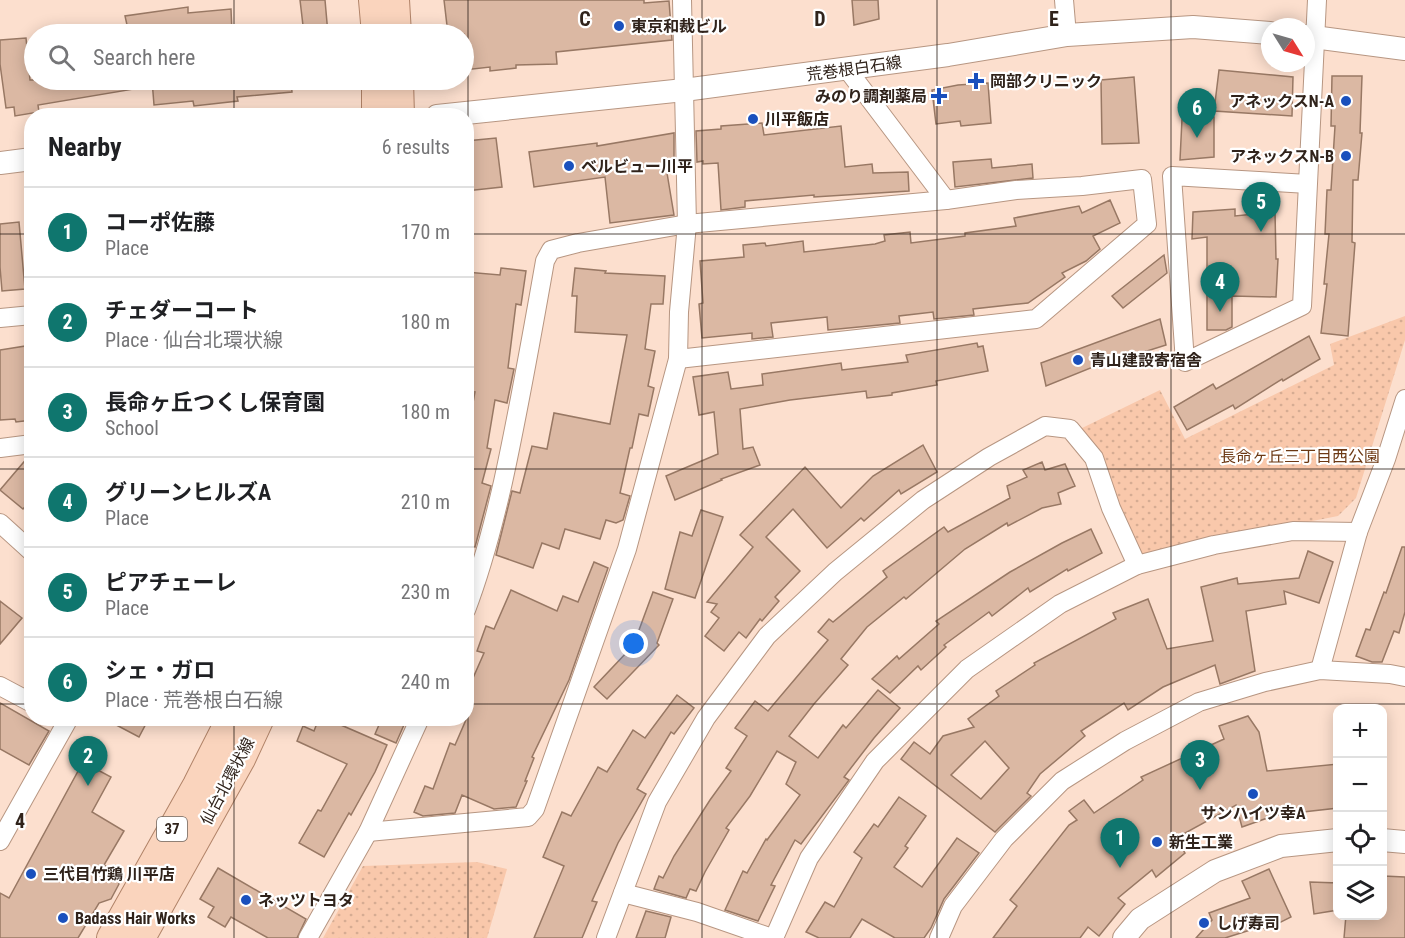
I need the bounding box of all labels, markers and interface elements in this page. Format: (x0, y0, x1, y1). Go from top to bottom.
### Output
text: C (579, 7, 591, 31)
text: D (814, 7, 826, 31)
text: E (1049, 7, 1059, 31)
place label: 東京和裁ビル (631, 17, 727, 36)
north arrow (1261, 18, 1315, 72)
marker: 東京和裁ビル (612, 19, 626, 33)
search box (24, 24, 474, 90)
icon: search (45, 41, 78, 74)
text: Search here (93, 45, 195, 70)
street label: 荒巻根白石線 (805, 52, 903, 85)
marker: 岡部クリニック (967, 72, 985, 90)
place label: 岡部クリニック (990, 72, 1102, 91)
place label: みのり調剤薬局 (815, 87, 927, 106)
pin: 6 (1178, 88, 1216, 138)
marker: みのり調剤薬局 (932, 89, 946, 103)
place label: アネックスN-A (1229, 92, 1334, 111)
marker: アネックスN-A (1339, 94, 1353, 108)
place label: 川平飯店 (765, 110, 829, 129)
marker: 川平飯店 (746, 112, 760, 126)
text: Nearby (48, 132, 122, 162)
text: 6 results (382, 135, 450, 159)
place label: アネックスN-B (1230, 147, 1334, 166)
marker: アネックスN-B (1339, 149, 1353, 163)
place label: ベルビュー川平 (581, 157, 693, 176)
marker: ベルビュー川平 (562, 159, 576, 173)
pin: 5 (1242, 182, 1280, 232)
text: コーポ佐藤 (105, 210, 215, 235)
text: 1 (62, 220, 73, 244)
text: 170 m (401, 220, 450, 244)
text: Place (105, 236, 149, 260)
pin: 4 (1200, 262, 1240, 312)
text: チェダーコート (105, 298, 259, 323)
text: 2 (62, 310, 73, 334)
text: 180 m (401, 310, 450, 334)
text: Place · 仙台北環状線 (105, 328, 283, 352)
place label: 青山建設寄宿舎 (1090, 351, 1202, 370)
marker: 青山建設寄宿舎 (1071, 353, 1085, 367)
text: 長命ヶ丘つくし保育園 (105, 390, 325, 415)
text: 3 (62, 400, 73, 424)
text: 180 m (401, 400, 450, 424)
text: School (105, 416, 159, 440)
park label: 長命ヶ丘三丁目西公園 (1220, 447, 1380, 466)
text: グリーンヒルズA (105, 480, 271, 505)
text: 4 (62, 490, 73, 514)
text: 210 m (401, 490, 450, 514)
text: Place (105, 506, 149, 530)
text: ピアチェーレ (105, 570, 237, 595)
text: 5 (62, 580, 73, 604)
text: 230 m (401, 580, 450, 604)
text: Place (105, 596, 149, 620)
your location (619, 629, 648, 658)
text: シェ・ガロ (105, 658, 215, 683)
text: 6 (62, 670, 73, 694)
text: 240 m (401, 670, 450, 694)
text: Place · 荒巻根白石線 (105, 688, 283, 712)
map controls (1333, 704, 1387, 920)
button: + (1333, 704, 1387, 758)
street label: 仙台北環状線 (197, 734, 258, 828)
pin: 2 (68, 736, 107, 786)
pin: 3 (1180, 740, 1220, 790)
button: − (1333, 758, 1387, 812)
marker: サンハイツ幸A (1246, 787, 1260, 801)
place label: サンハイツ幸A (1200, 804, 1306, 823)
text: 4 (15, 809, 25, 833)
button: locate (1333, 812, 1387, 866)
road number: 37 (157, 817, 187, 841)
pin: 1 (1100, 818, 1140, 868)
place label: 新生工業 (1169, 833, 1233, 852)
marker: 新生工業 (1150, 835, 1164, 849)
place label: 三代目竹鶏 川平店 (43, 865, 175, 884)
button: layers (1333, 866, 1387, 920)
marker: 三代目竹鶏 川平店 (24, 867, 38, 881)
place label: ネッツトヨタ (258, 891, 354, 910)
marker: ネッツトヨタ (239, 893, 253, 907)
place label: Badass Hair Works (75, 909, 196, 928)
marker: Badass Hair Works (56, 911, 70, 925)
place label: しげ寿司 (1216, 914, 1280, 933)
marker: しげ寿司 (1197, 916, 1211, 930)

